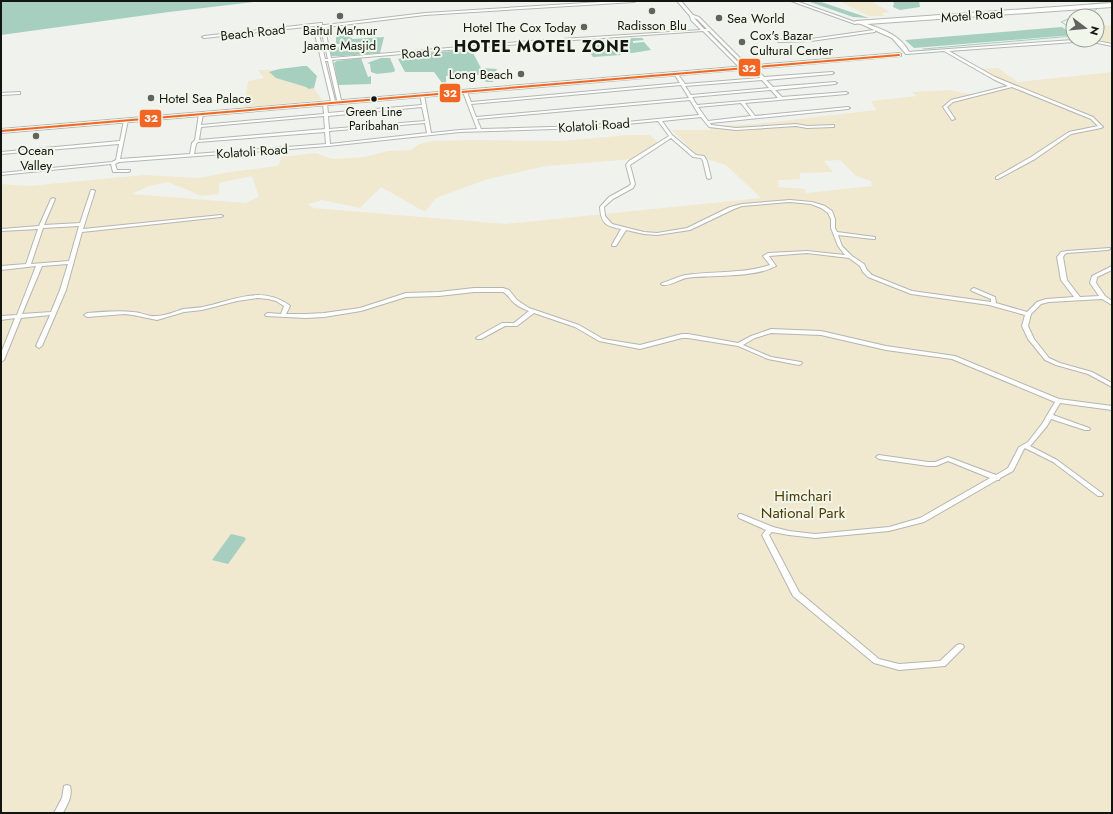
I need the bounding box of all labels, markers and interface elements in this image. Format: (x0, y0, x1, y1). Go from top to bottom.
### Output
street label: Motel Road (940, 4, 1004, 27)
marker: Radisson Blu (647, 6, 657, 16)
north arrow (1065, 8, 1105, 48)
place label: Sea World (727, 9, 785, 28)
marker: Baitul Ma'mur Jaame Masjid (335, 11, 345, 21)
marker: Sea World (714, 13, 724, 23)
place label: Radisson Blu (617, 16, 687, 35)
place label: Hotel The Cox Today (463, 18, 576, 37)
street label: Beach Road (220, 20, 286, 45)
place label: Baitul Ma'mur Jaame Masjid (302, 21, 378, 55)
marker: Hotel The Cox Today (579, 22, 589, 32)
text: N (1086, 24, 1104, 37)
place label: Cox's Bazar Cultural Center (750, 26, 834, 60)
district label: HOTEL MOTEL ZONE (454, 35, 630, 58)
marker: Cox's Bazar Cultural Center (737, 37, 747, 47)
street label: Road 2 (401, 41, 441, 64)
line badge: 32 (738, 58, 761, 77)
text: 32 (742, 60, 756, 76)
place label: Long Beach (449, 65, 513, 84)
marker: Long Beach (516, 69, 526, 79)
line badge: 32 (439, 83, 461, 103)
text: 32 (443, 85, 457, 101)
place label: Hotel Sea Palace (159, 89, 252, 108)
marker: Hotel Sea Palace (146, 93, 156, 103)
marker: Green Line Paribahan (369, 94, 379, 104)
place label: Green Line Paribahan (346, 103, 402, 135)
line badge: 32 (139, 109, 162, 128)
text: 32 (144, 110, 158, 126)
street label: Kolatoli Road (558, 114, 631, 137)
marker: Ocean Valley (31, 131, 41, 141)
street label: Kolatoli Road (216, 140, 289, 163)
place label: Ocean Valley (18, 141, 54, 175)
park label: Himchari National Park (761, 485, 846, 524)

